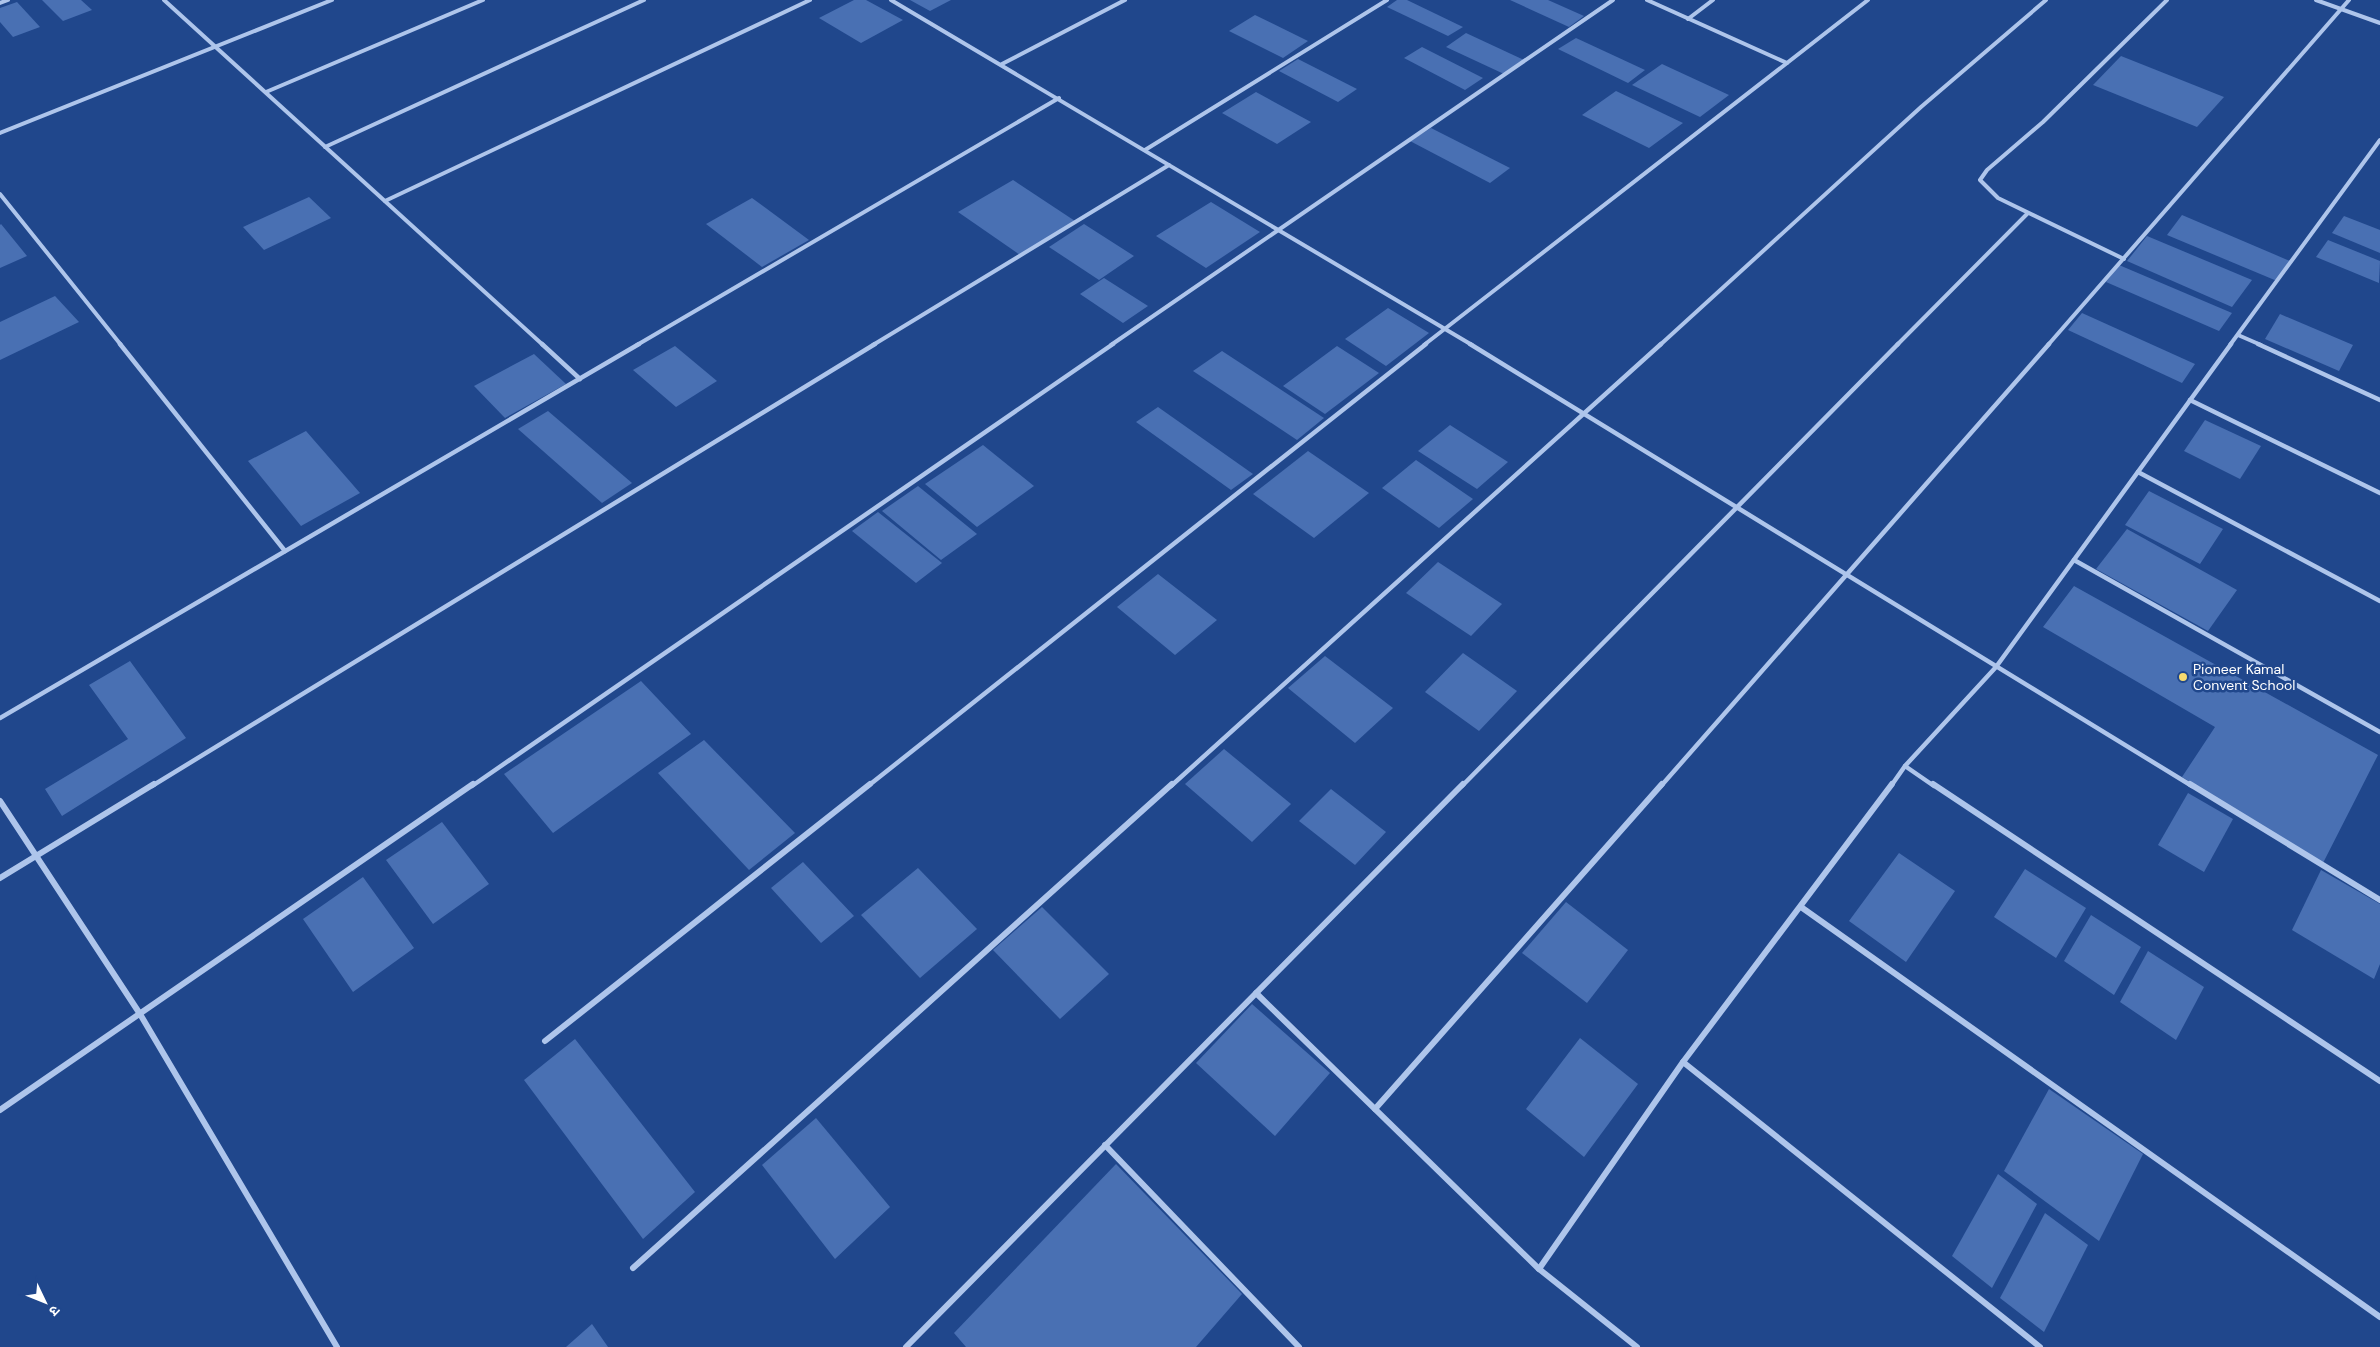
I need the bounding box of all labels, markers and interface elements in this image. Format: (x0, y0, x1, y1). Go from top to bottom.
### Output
place label: Pioneer Kamal Convent School (2193, 660, 2295, 694)
marker: Pioneer Kamal Convent School (2177, 671, 2189, 683)
north arrow (20, 1277, 70, 1327)
text: उ (45, 1302, 64, 1321)

